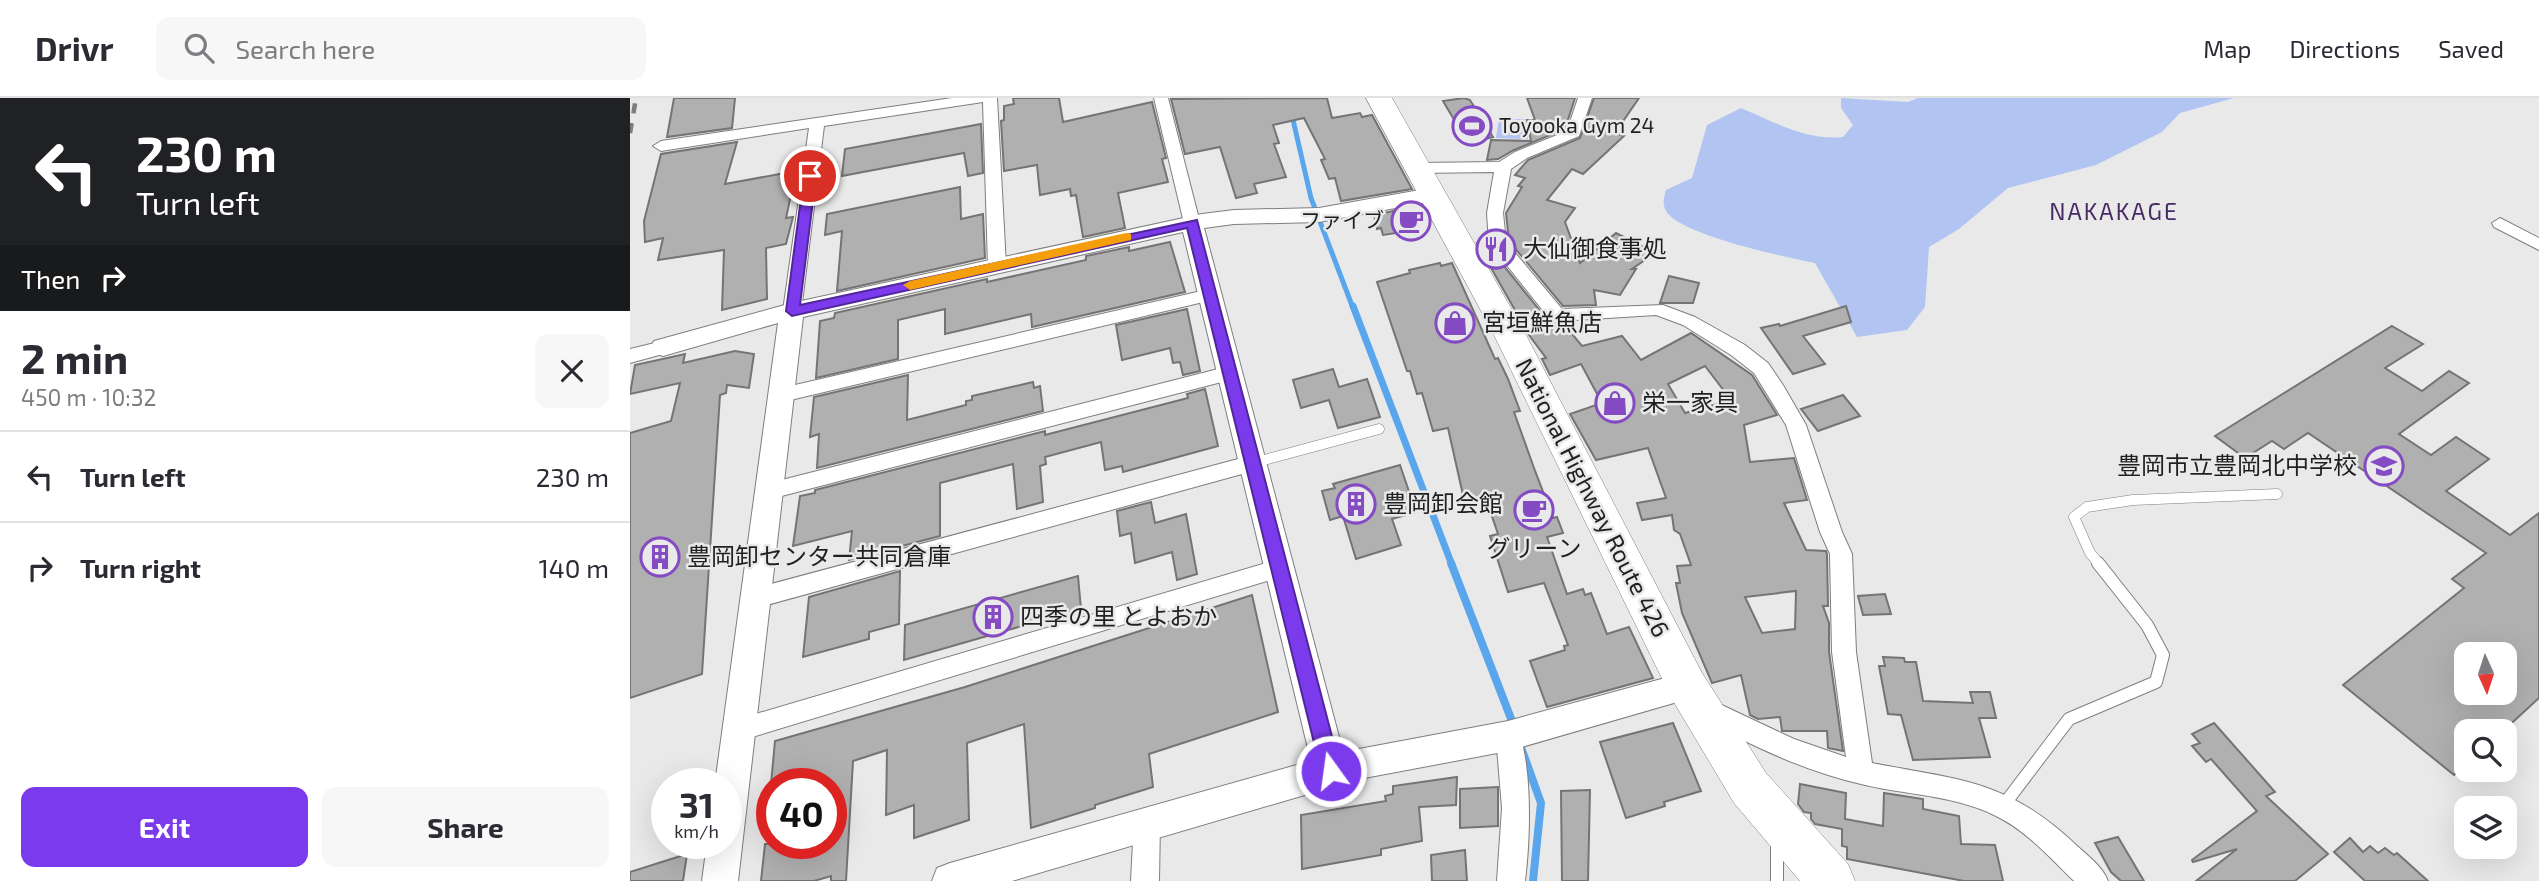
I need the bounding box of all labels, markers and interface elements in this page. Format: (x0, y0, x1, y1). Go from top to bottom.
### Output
search box (156, 17, 646, 80)
text: Drivr (35, 28, 114, 68)
icon: search (180, 29, 218, 67)
text: Search here (236, 33, 375, 64)
text: Map (2203, 34, 2251, 63)
text: Directions (2289, 34, 2400, 63)
text: Saved (2438, 34, 2504, 63)
sports icon: Toyooka Gym 24 (1451, 105, 1493, 147)
place label: Toyooka Gym 24 (1499, 112, 1654, 137)
text: 230 m (136, 123, 277, 182)
icon: left (21, 126, 112, 217)
pin (780, 146, 840, 206)
icon: arrive (791, 157, 829, 195)
text: Turn left (136, 183, 260, 221)
district label: NAKAKAGE (2049, 197, 2179, 225)
cafe icon: ファイブ (1390, 200, 1432, 242)
place label: ファイブ (1300, 207, 1384, 232)
restaurant icon: 大仙御食事処 (1475, 228, 1517, 270)
place label: 大仙御食事処 (1523, 233, 1667, 262)
icon: right (94, 259, 132, 297)
text: Then (21, 263, 80, 294)
shop icon: 宮垣鮮魚店 (1434, 302, 1476, 344)
place label: 宮垣鮮魚店 (1482, 307, 1602, 336)
text: 2 min (21, 332, 128, 382)
button: close (535, 334, 609, 408)
street label: National Highway Route 426 (1510, 353, 1676, 642)
shop icon: 栄一家具 (1594, 382, 1636, 424)
text: 450 m · 10:32 (21, 383, 156, 411)
place label: 栄一家具 (1642, 387, 1738, 416)
school or university icon: 豊岡市立豊岡北中学校 (2363, 445, 2405, 487)
place label: 豊岡市立豊岡北中学校 (2117, 450, 2357, 479)
icon: left (21, 458, 59, 496)
text: Turn left (80, 461, 186, 492)
text: 230 m (536, 461, 609, 492)
building icon: 豊岡卸会館 (1335, 483, 1377, 525)
place label: 豊岡卸会館 (1383, 488, 1503, 517)
cafe icon: グリーン (1513, 489, 1555, 531)
place label: グリーン (1487, 533, 1581, 562)
building icon: 豊岡卸センター共同倉庫 (639, 536, 681, 578)
place label: 豊岡卸センター共同倉庫 (687, 541, 951, 570)
icon: right (21, 549, 59, 587)
text: Turn right (80, 552, 201, 583)
text: 140 m (538, 552, 609, 583)
building icon: 四季の里 とよおか (972, 596, 1014, 638)
place label: 四季の里 とよおか (1020, 601, 1217, 630)
north arrow (2454, 642, 2516, 705)
map controls (2454, 642, 2517, 859)
button: search (2454, 719, 2517, 782)
position arrow (1294, 734, 1368, 808)
speed limit sign: 40 (756, 768, 847, 859)
text: 31 (679, 783, 714, 825)
button: Exit (21, 787, 308, 867)
button: Share (322, 787, 609, 867)
button: layers (2454, 796, 2517, 859)
text: km/h (674, 820, 719, 842)

